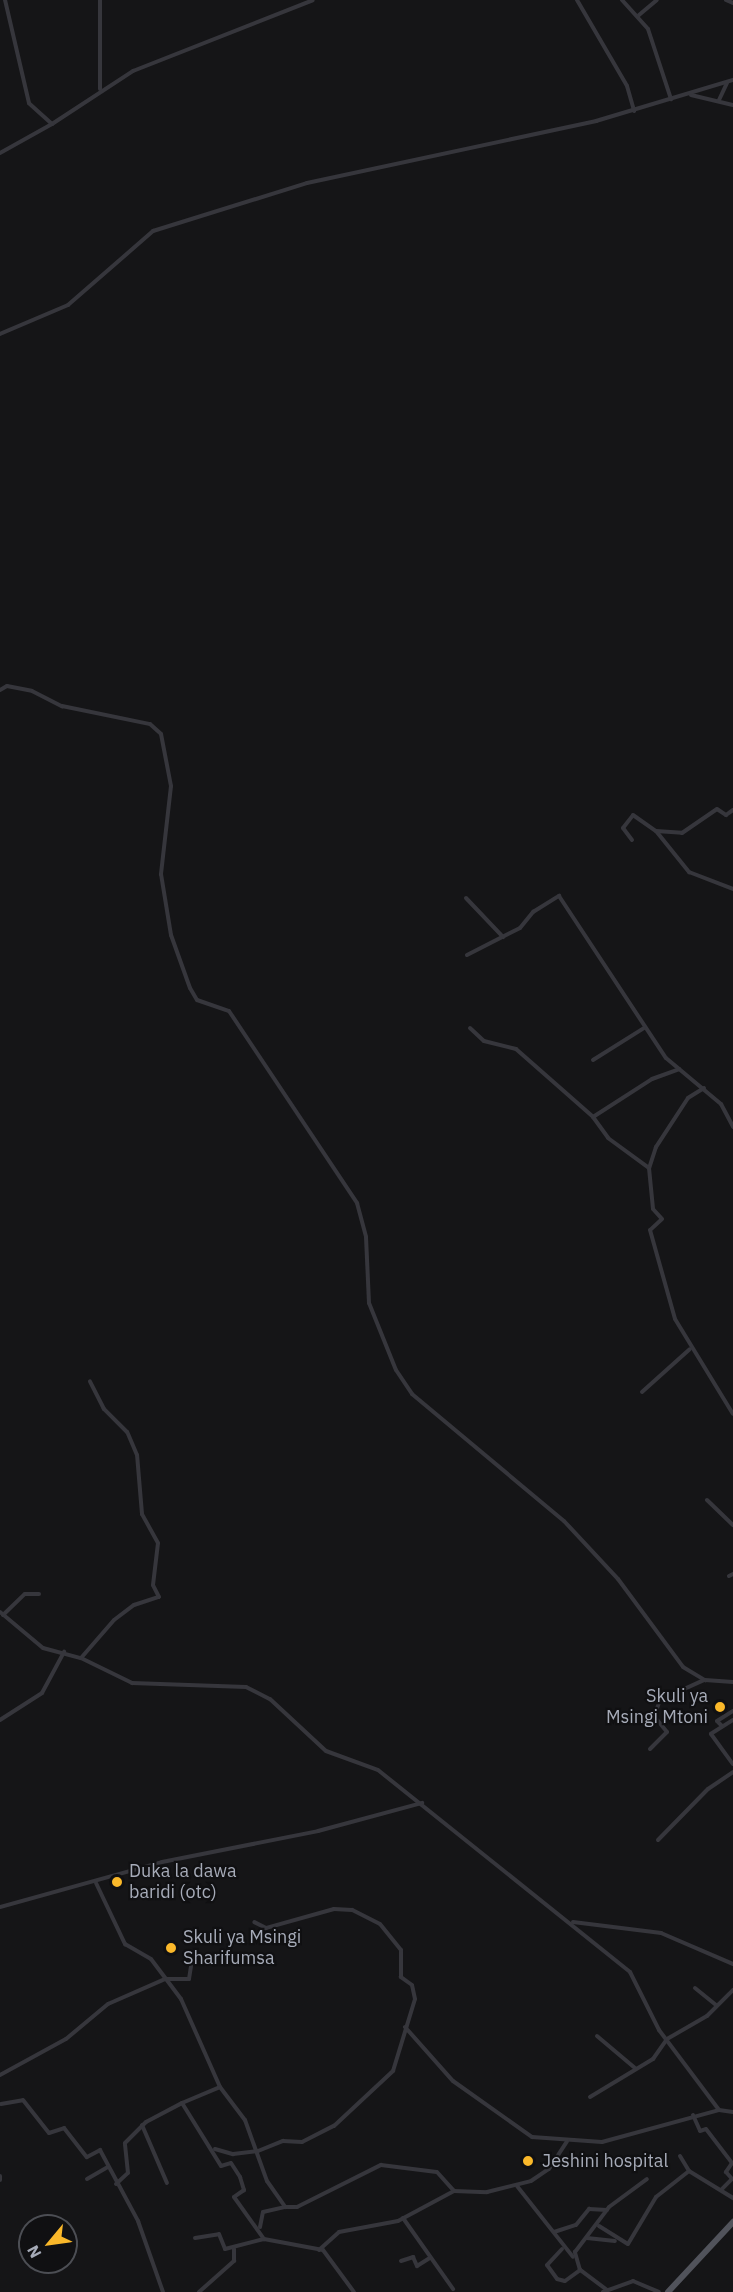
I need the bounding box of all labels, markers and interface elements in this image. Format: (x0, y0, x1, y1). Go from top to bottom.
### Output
place label: Skuli ya Msingi Mtoni (606, 1686, 708, 1728)
marker: Skuli ya Msingi Mtoni (713, 1700, 727, 1714)
place label: Duka la dawa baridi (otc) (129, 1861, 237, 1904)
marker: Duka la dawa baridi (otc) (110, 1875, 124, 1889)
place label: Skuli ya Msingi Sharifumsa (183, 1927, 301, 1970)
marker: Skuli ya Msingi Sharifumsa (164, 1941, 178, 1955)
place label: Jeshini hospital (542, 2150, 668, 2172)
marker: Jeshini hospital (519, 2152, 537, 2170)
north arrow (18, 2214, 78, 2274)
text: N (22, 2242, 46, 2262)

